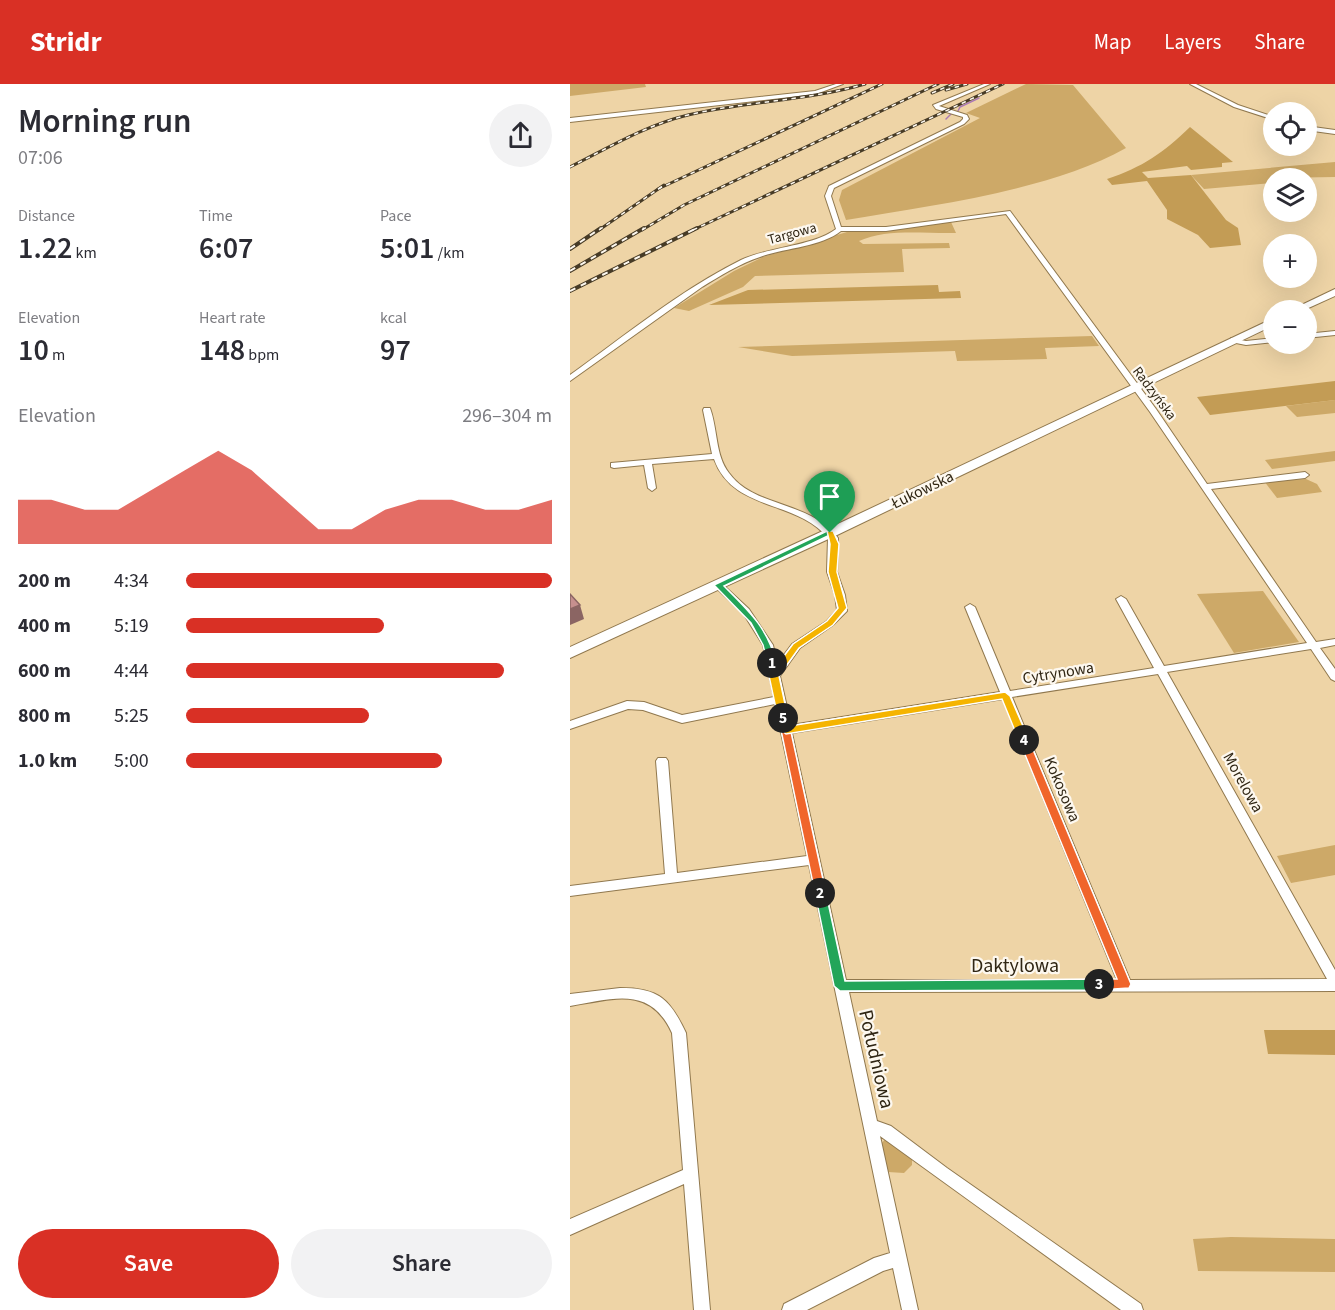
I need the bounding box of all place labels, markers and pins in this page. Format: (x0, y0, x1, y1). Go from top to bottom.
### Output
pin (804, 471, 855, 533)
pin: 1 (757, 648, 787, 678)
pin: 5 (768, 703, 798, 733)
pin: 4 (1009, 725, 1039, 755)
pin: 2 (805, 878, 835, 908)
pin: 3 (1084, 969, 1114, 999)

